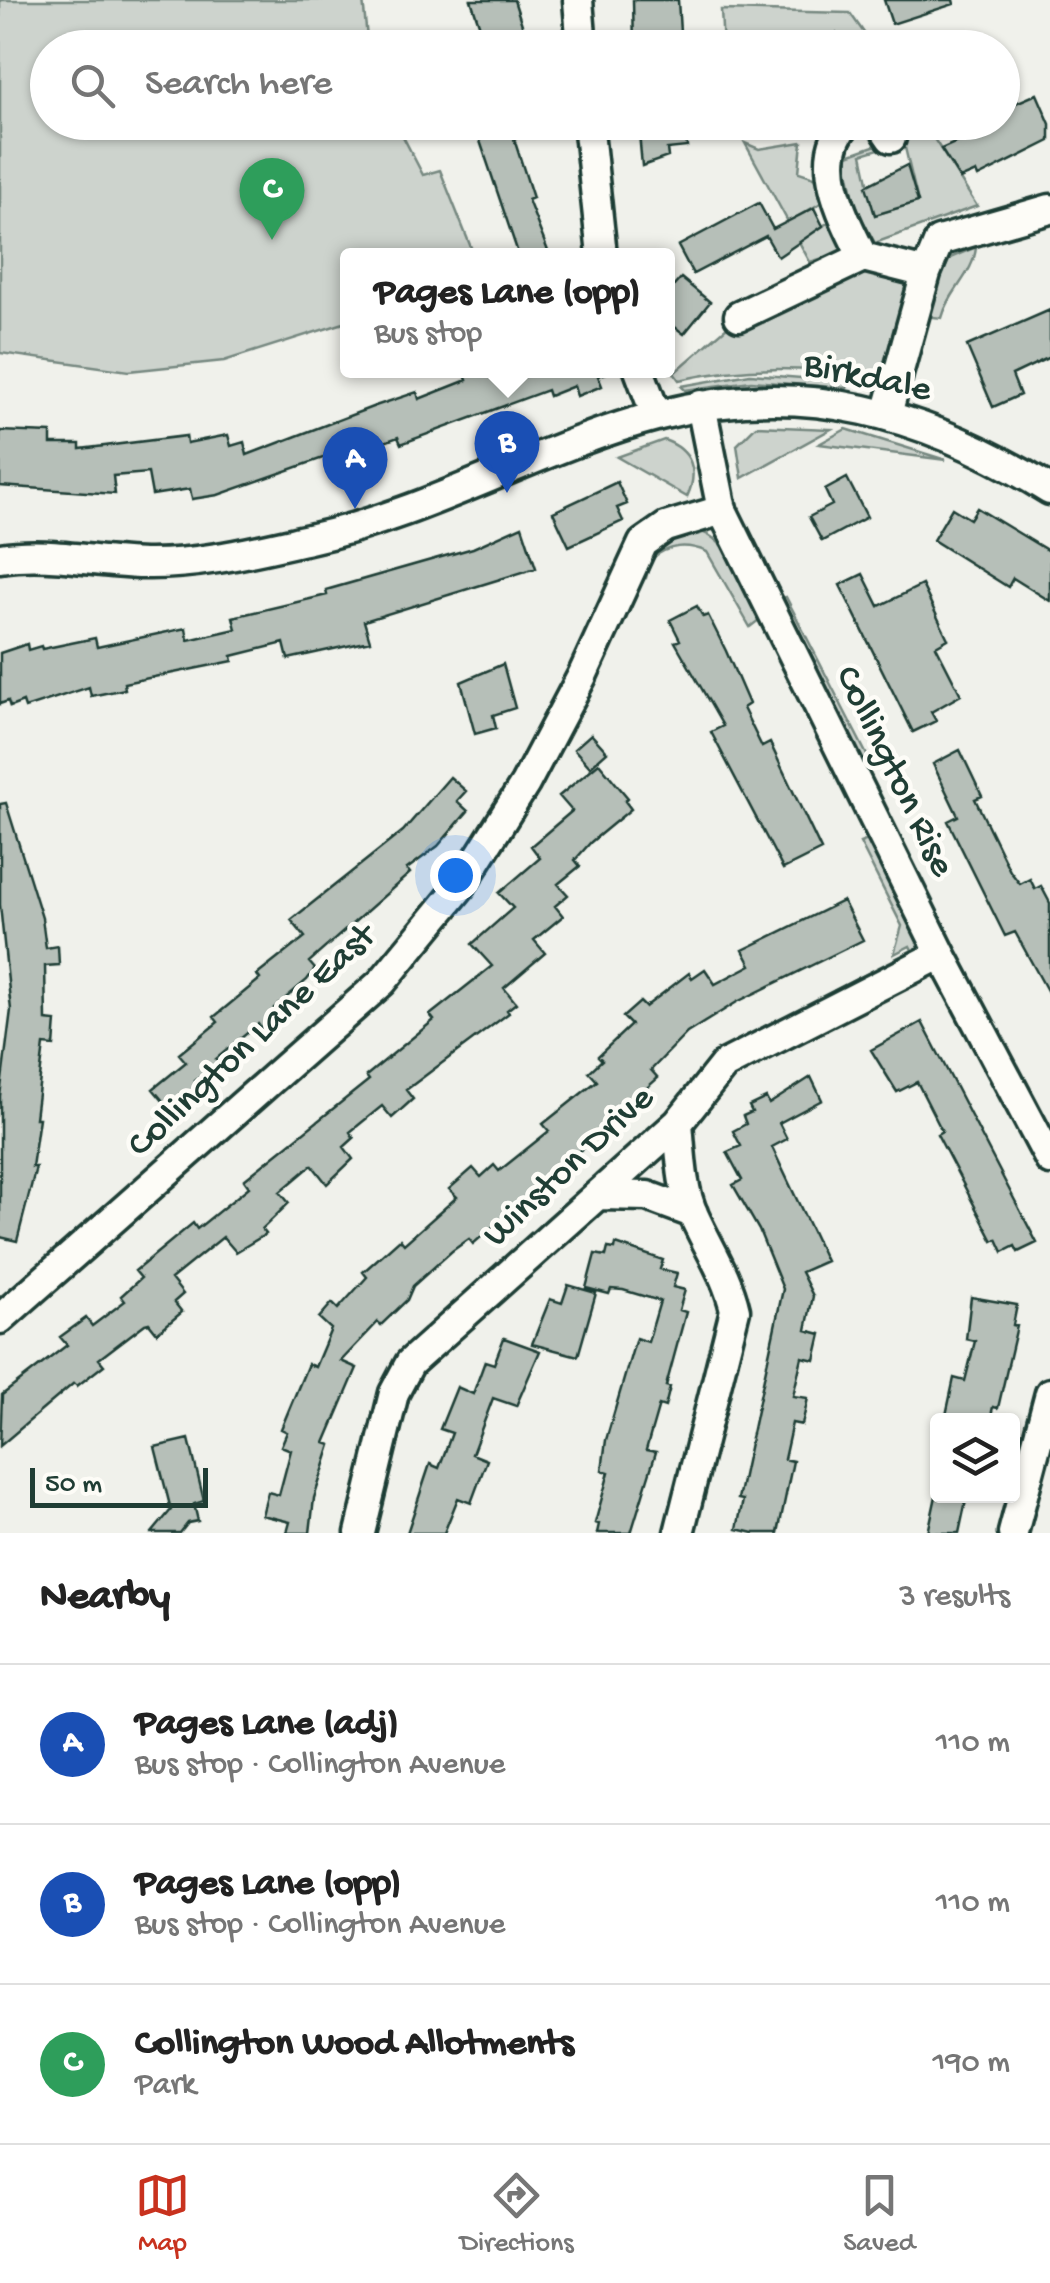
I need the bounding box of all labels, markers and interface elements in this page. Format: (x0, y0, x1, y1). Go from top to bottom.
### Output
search box (30, 30, 1020, 140)
icon: search (65, 58, 120, 113)
text: Search here (145, 63, 332, 107)
pin: C (240, 158, 304, 240)
popup (340, 248, 675, 378)
text: Pages Lane (opp) (374, 272, 641, 316)
text: Bus stop (374, 316, 482, 354)
street label: Birkdale (798, 344, 935, 414)
pin: B (474, 410, 540, 493)
pin: A (322, 426, 388, 509)
street label: Collington Rise (823, 659, 963, 885)
your location (430, 850, 481, 901)
street label: Collington Lane East (120, 913, 389, 1168)
street label: Winston Drive (475, 1077, 665, 1258)
map controls (930, 1413, 1020, 1503)
button: layers (930, 1413, 1020, 1503)
scale bar (30, 1463, 208, 1508)
text: 50 m (45, 1469, 102, 1502)
text: Nearby (40, 1574, 170, 1623)
text: 3 results (899, 1579, 1010, 1617)
text: Pages Lane (adj) (135, 1703, 399, 1747)
text: A (63, 1725, 82, 1763)
text: 110 m (936, 1725, 1010, 1763)
text: Bus stop · Collington Avenue (135, 1747, 505, 1785)
text: Pages Lane (opp) (135, 1863, 402, 1907)
text: B (64, 1885, 81, 1923)
text: 110 m (936, 1885, 1010, 1923)
text: Bus stop · Collington Avenue (135, 1907, 505, 1945)
text: Collington Wood Allotments (135, 2023, 574, 2067)
text: C (64, 2045, 81, 2083)
text: 190 m (933, 2045, 1010, 2083)
text: Park (135, 2067, 196, 2105)
tab: Map (135, 2168, 190, 2261)
tab: Directions (460, 2168, 574, 2261)
tab: Saved (843, 2168, 915, 2261)

